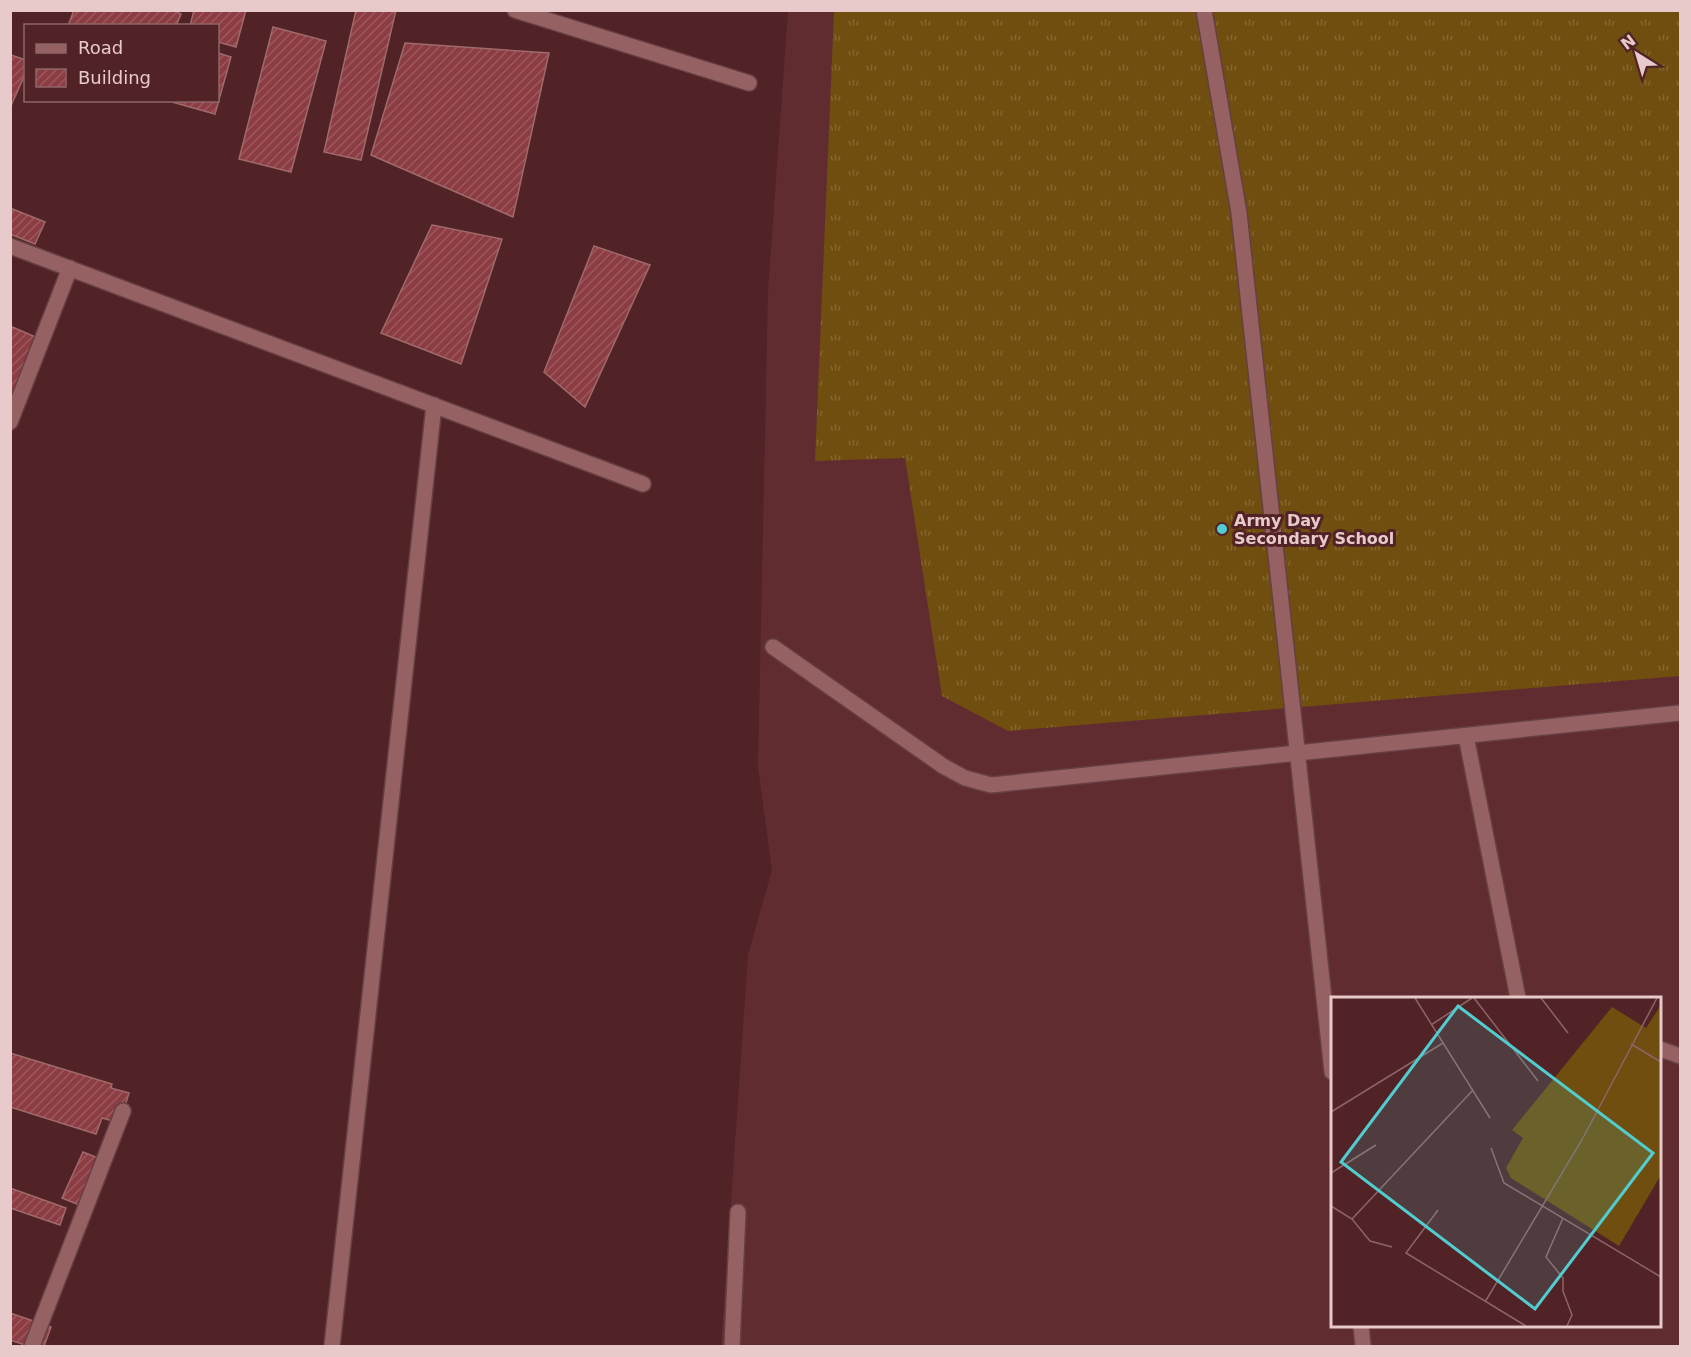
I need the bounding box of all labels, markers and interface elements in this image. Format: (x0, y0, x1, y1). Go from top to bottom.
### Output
legend (24, 24, 219, 102)
north arrow (1607, 24, 1667, 84)
text: N (1617, 31, 1639, 54)
text: Road (78, 37, 123, 58)
text: Building (78, 67, 151, 88)
place label: Army Day Secondary School (1234, 511, 1394, 548)
marker: Army Day Secondary School (1215, 522, 1229, 536)
inset map (1331, 997, 1661, 1327)

